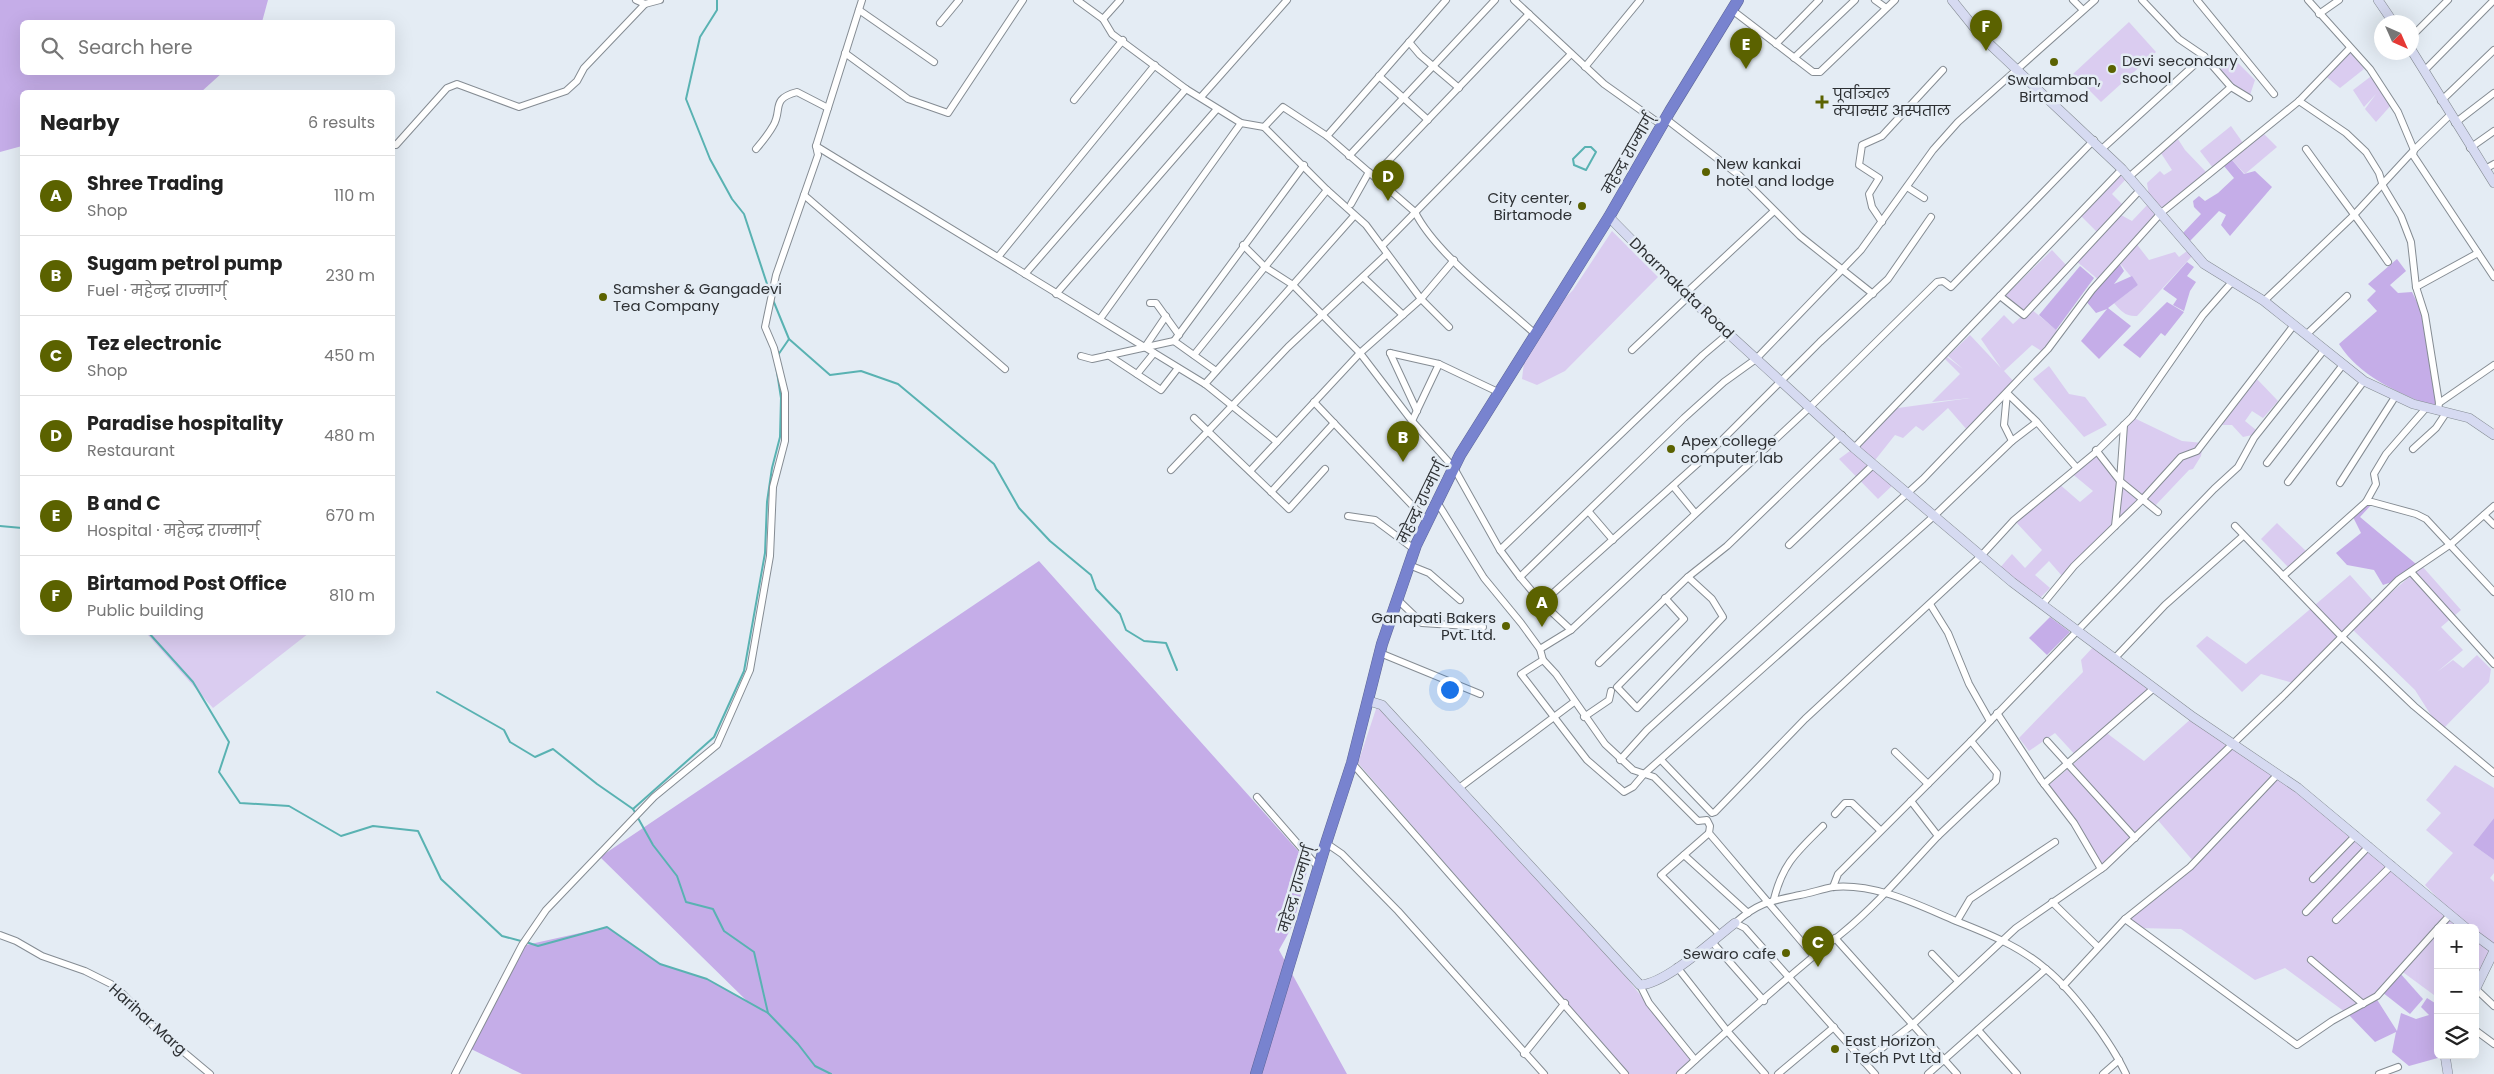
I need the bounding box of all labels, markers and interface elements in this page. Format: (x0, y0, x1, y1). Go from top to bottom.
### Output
pin: F (1970, 10, 2002, 51)
north arrow (2374, 15, 2419, 60)
search box (20, 20, 395, 75)
pin: E (1730, 28, 1762, 69)
icon: search (38, 34, 66, 62)
text: Search here (78, 34, 192, 61)
place label: Devi secondary school (2122, 50, 2238, 88)
marker: Swalamban, Birtamod (2048, 56, 2060, 68)
marker: Devi secondary school (2106, 63, 2118, 75)
place label: Swalamban, Birtamod (2007, 69, 2101, 107)
place label: पूर्वाञ्चल क्यान्सर अस्पताल (1832, 83, 1951, 121)
marker: पूर्वाञ्चल क्यान्सर अस्पताल (1815, 95, 1829, 109)
street label: महेन्द्र राज्मार्ग् (1596, 107, 1661, 199)
text: Nearby (40, 108, 120, 137)
text: 6 results (308, 111, 375, 134)
place label: New kankai hotel and lodge (1716, 153, 1834, 191)
pin: D (1372, 160, 1404, 201)
marker: New kankai hotel and lodge (1700, 166, 1712, 178)
text: Shree Trading (87, 170, 224, 197)
text: A (50, 184, 62, 207)
text: 110 m (334, 184, 375, 207)
place label: City center, Birtamode (1487, 187, 1572, 225)
text: Shop (87, 199, 128, 222)
marker: City center, Birtamode (1576, 200, 1588, 212)
street label: Dharmakata Road (1625, 233, 1739, 343)
text: Sugam petrol pump (87, 250, 282, 277)
text: B (51, 264, 61, 287)
text: 230 m (326, 264, 375, 287)
place label: Samsher & Gangadevi Tea Company (613, 278, 782, 316)
text: Fuel · महेन्द्र राज्मार्ग् (87, 279, 226, 302)
marker: Samsher & Gangadevi Tea Company (597, 291, 609, 303)
text: Tez electronic (87, 330, 222, 357)
text: C (50, 344, 62, 367)
text: 450 m (324, 344, 375, 367)
text: Shop (87, 359, 128, 382)
text: Paradise hospitality (87, 410, 283, 437)
pin: B (1387, 421, 1419, 462)
text: D (50, 424, 62, 447)
text: 480 m (324, 424, 375, 447)
place label: Apex college computer lab (1681, 430, 1783, 468)
text: Restaurant (87, 439, 175, 462)
marker: Apex college computer lab (1665, 443, 1677, 455)
street label: महेन्द्र राज्मार्ग् (1392, 455, 1451, 548)
text: B and C (87, 490, 161, 517)
text: E (52, 504, 60, 527)
text: 670 m (325, 504, 375, 527)
text: Hospital · महेन्द्र राज्मार्ग् (87, 519, 259, 542)
text: Birtamod Post Office (87, 570, 287, 597)
text: F (52, 584, 60, 607)
text: 810 m (329, 584, 375, 607)
pin: A (1526, 586, 1558, 627)
text: Public building (87, 599, 204, 622)
place label: Ganapati Bakers Pvt. Ltd. (1371, 607, 1496, 645)
marker: Ganapati Bakers Pvt. Ltd. (1500, 620, 1512, 632)
your location (1437, 677, 1463, 703)
street label: महेन्द्र राज्मार्ग् (1273, 840, 1320, 936)
map controls (2434, 924, 2479, 1059)
button: + (2434, 924, 2479, 969)
pin: C (1802, 926, 1834, 967)
place label: Sewaro cafe (1683, 943, 1776, 964)
marker: Sewaro cafe (1780, 947, 1792, 959)
button: − (2434, 969, 2479, 1014)
street label: Harihar Marg (105, 978, 191, 1060)
button: layers (2434, 1014, 2479, 1059)
place label: East Horizon I Tech Pvt Ltd (1845, 1030, 1941, 1068)
marker: East Horizon I Tech Pvt Ltd (1829, 1043, 1841, 1055)

